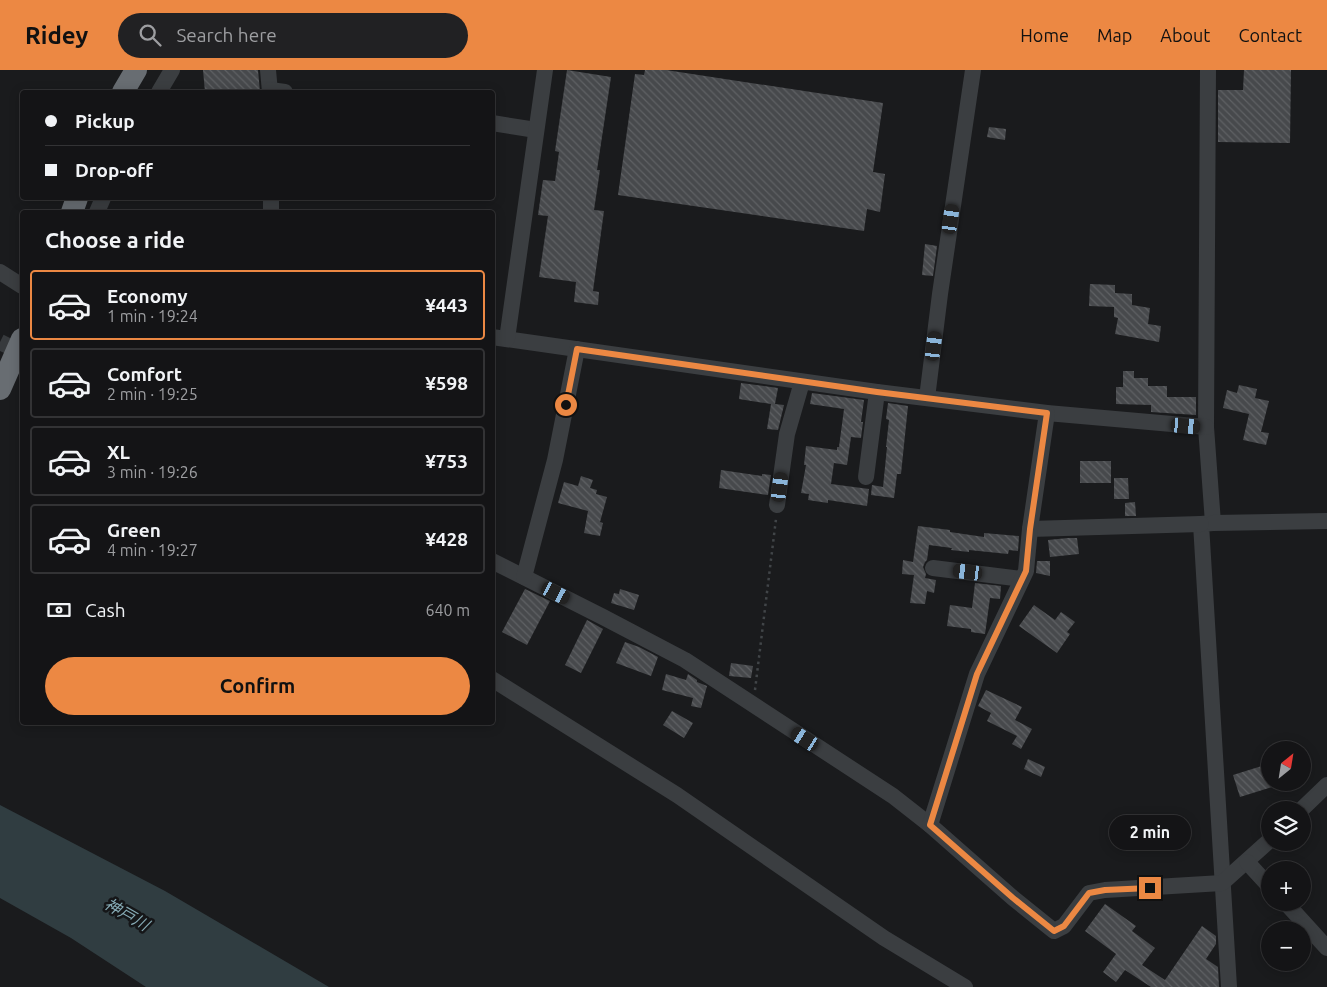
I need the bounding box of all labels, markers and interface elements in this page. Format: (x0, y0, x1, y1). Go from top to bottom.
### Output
search box (118, 13, 468, 58)
icon: search (136, 21, 164, 49)
text: Ridey (25, 22, 88, 49)
text: Search here (176, 24, 277, 46)
text: Home (1020, 25, 1069, 45)
text: Map (1097, 25, 1132, 45)
text: About (1160, 25, 1210, 45)
text: Contact (1238, 25, 1302, 45)
text: Pickup (75, 110, 135, 132)
text: Drop-off (75, 159, 153, 181)
car (941, 203, 960, 235)
text: Choose a ride (45, 227, 185, 252)
icon: car (47, 283, 92, 328)
text: Economy (107, 285, 188, 307)
text: ¥443 (425, 294, 468, 316)
text: 1 min · 19:24 (107, 307, 198, 325)
car (924, 330, 943, 362)
icon: car (47, 361, 92, 406)
text: Comfort (107, 363, 182, 385)
text: ¥598 (425, 372, 468, 394)
text: 2 min · 19:25 (107, 385, 198, 403)
route start (555, 394, 577, 416)
car (1170, 417, 1201, 435)
icon: car (47, 439, 92, 484)
text: XL (107, 441, 130, 463)
text: ¥753 (425, 450, 468, 472)
text: 3 min · 19:26 (107, 463, 198, 481)
car (770, 471, 789, 503)
icon: car (47, 517, 92, 562)
text: Green (107, 519, 161, 541)
text: ¥428 (425, 528, 468, 550)
text: 4 min · 19:27 (107, 541, 198, 559)
car (952, 563, 983, 581)
car (539, 580, 572, 606)
icon: cash (45, 596, 73, 624)
text: Cash (85, 599, 126, 621)
text: 640 m (425, 601, 470, 619)
button: Confirm (45, 657, 470, 715)
car (788, 725, 821, 753)
north arrow (1261, 741, 1311, 791)
map controls (1261, 741, 1311, 971)
button: layers (1261, 801, 1311, 851)
callout: 2 min (1109, 816, 1191, 850)
text: 2 min (1130, 823, 1170, 841)
button: + (1261, 861, 1311, 911)
route end (1139, 877, 1161, 899)
water label: 神戸川 (102, 894, 154, 935)
button: − (1261, 921, 1311, 971)

